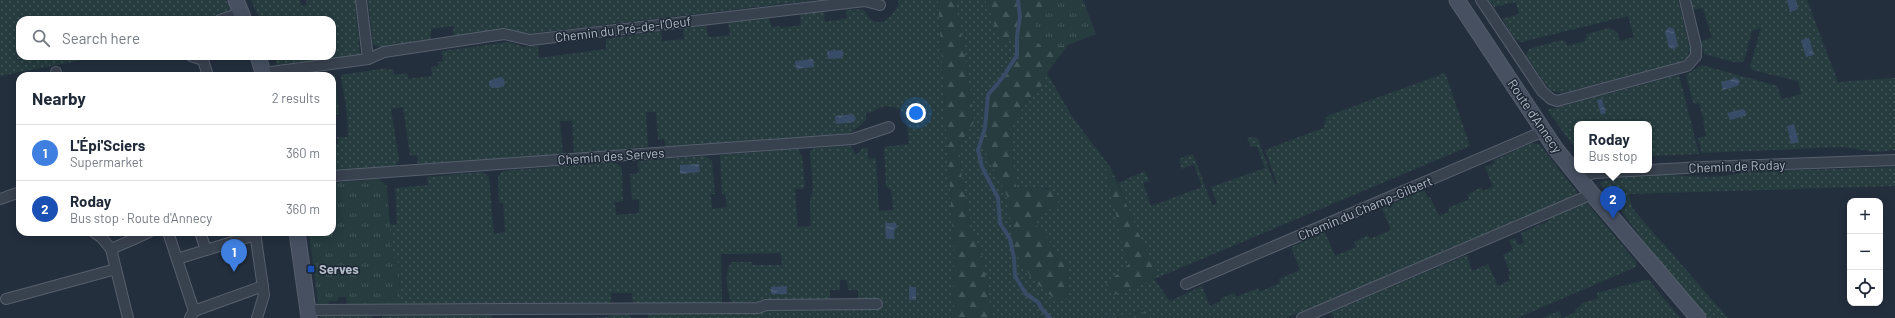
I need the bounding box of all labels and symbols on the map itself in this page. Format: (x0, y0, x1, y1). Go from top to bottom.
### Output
street label: Chemin du Pré-de-l'Oeuf (554, 13, 692, 45)
street label: Route d'Annecy (1504, 76, 1566, 156)
your location (906, 103, 926, 123)
street label: Chemin des Serves (557, 144, 665, 168)
street label: Chemin de Roday (1688, 156, 1786, 176)
street label: Chemin du Champ-Gilbert (1295, 172, 1435, 244)
pin: 2 (1600, 186, 1626, 219)
pin: 1 (221, 239, 247, 272)
place label: Serves (319, 261, 359, 277)
marker: Serves (306, 264, 316, 274)

